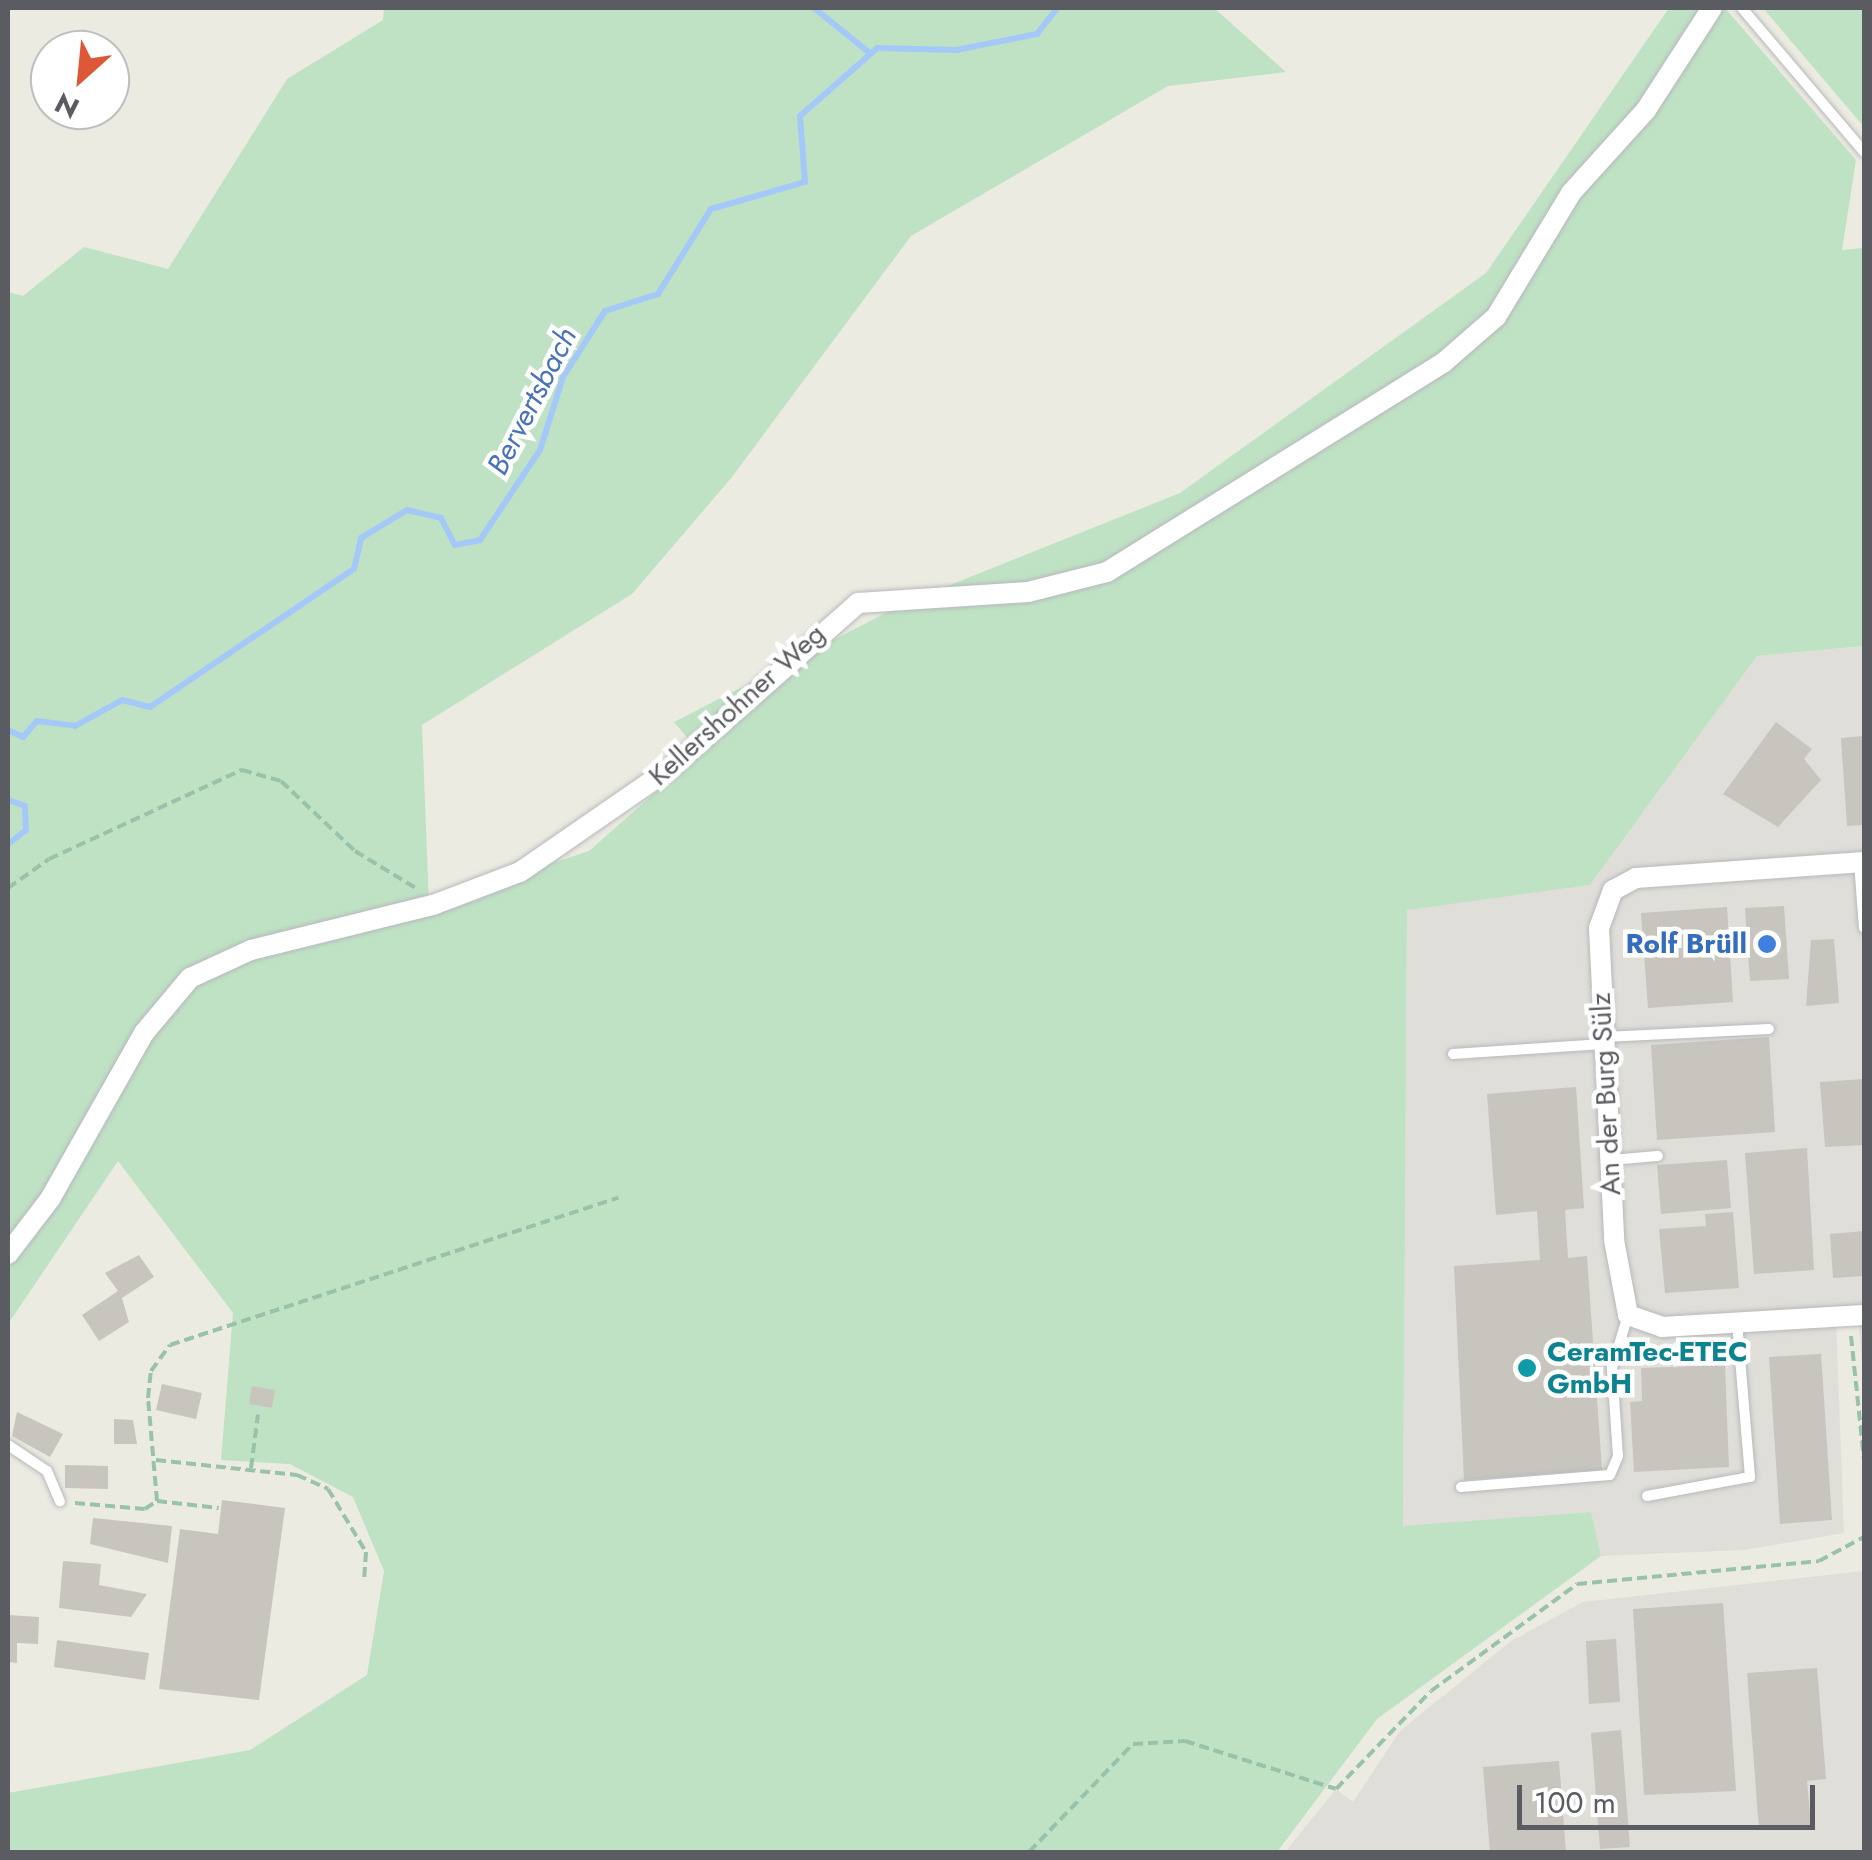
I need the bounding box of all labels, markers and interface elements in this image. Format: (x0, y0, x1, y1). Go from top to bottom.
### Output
north arrow (30, 30, 130, 130)
text: N (48, 82, 86, 129)
water label: Bervertsbach (480, 321, 584, 481)
street label: Kellershohner Weg (642, 617, 832, 793)
place label: Rolf Brüll (1625, 927, 1747, 961)
marker: Rolf Brüll (1756, 933, 1778, 955)
street label: An der Burg Sülz (1584, 992, 1628, 1196)
place label: CeramTec-ETEC GmbH (1547, 1335, 1748, 1401)
marker: CeramTec-ETEC GmbH (1516, 1357, 1538, 1379)
scale bar (1522, 1765, 1820, 1827)
text: 100 m (1534, 1781, 1616, 1824)

